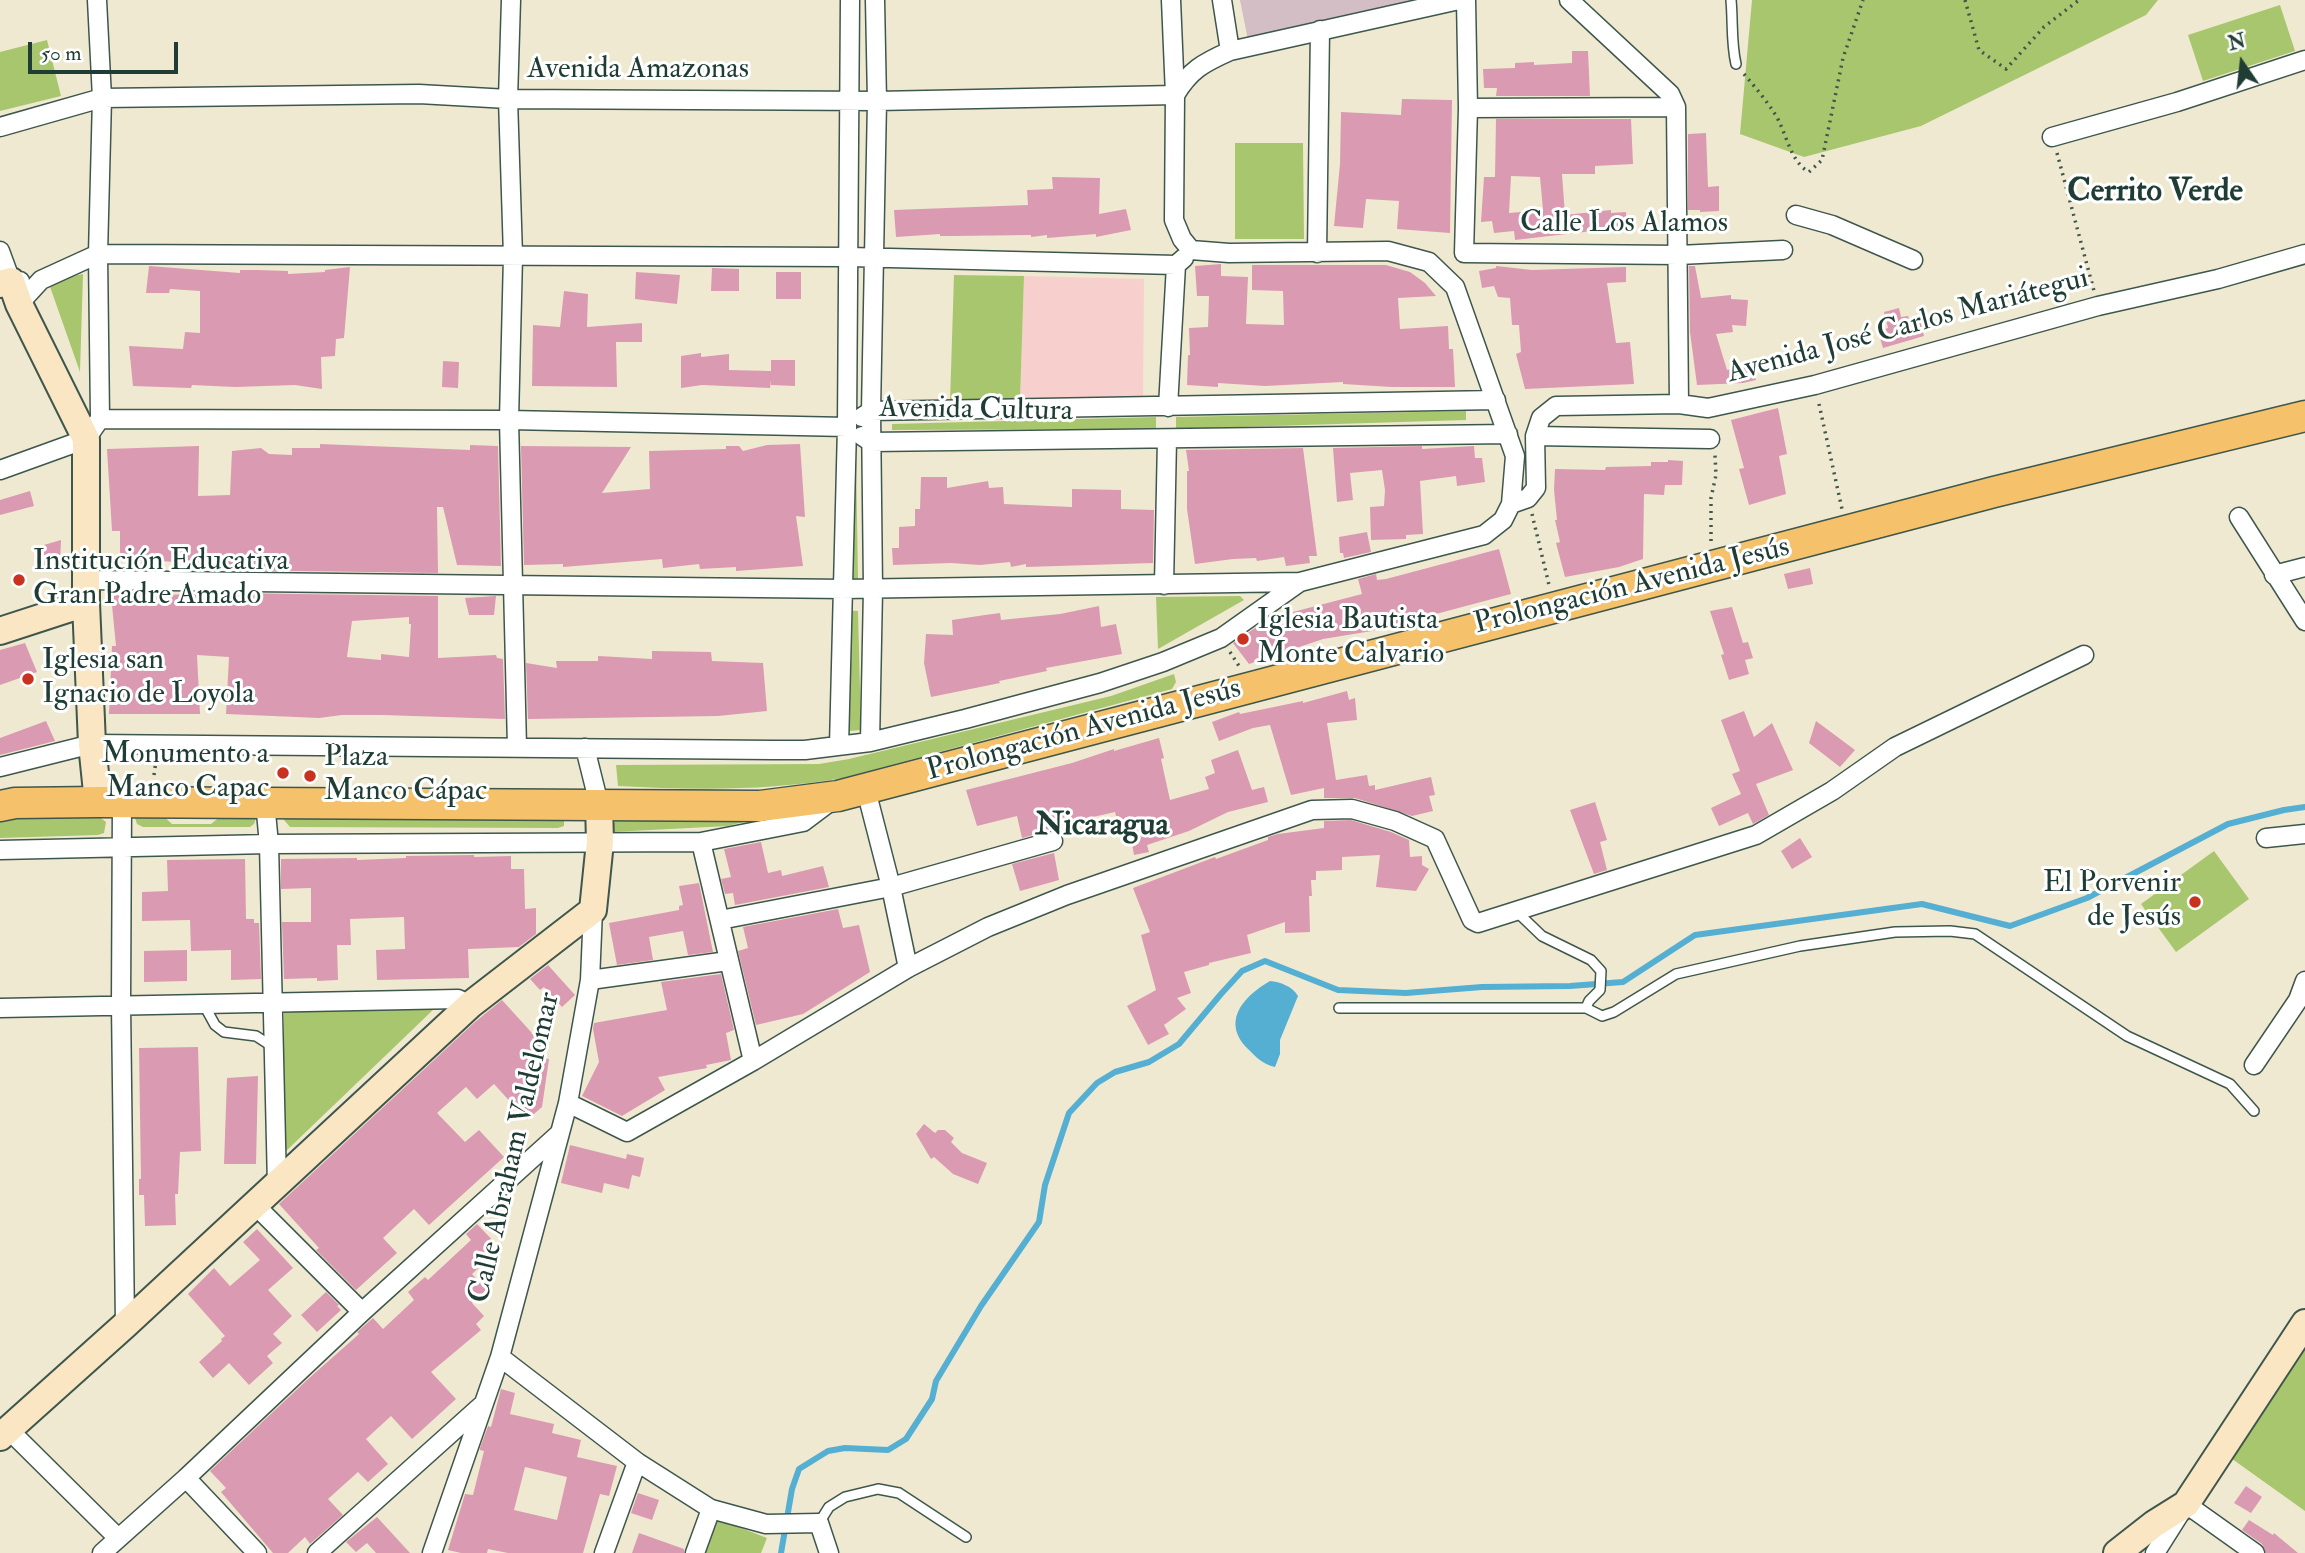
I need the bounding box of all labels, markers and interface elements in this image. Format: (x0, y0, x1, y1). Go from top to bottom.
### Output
scale bar (32, 28, 182, 72)
north arrow (2207, 28, 2277, 98)
text: N (2226, 29, 2248, 56)
text: 50 m (41, 40, 82, 67)
street label: Avenida Amazonas (527, 53, 749, 89)
district label: Cerrito Verde (2067, 174, 2243, 212)
street label: Calle Los Alamos (1520, 207, 1728, 243)
street label: Avenida José Carlos Mariátegui (1723, 261, 2093, 393)
street label: Avenida Cultura (879, 391, 1073, 431)
street label: Prolongación Avenida Jesús (1471, 530, 1793, 644)
place label: Institución Educativa Gran Padre Amado (33, 545, 289, 616)
marker: Institución Educativa Gran Padre Amado (11, 572, 27, 588)
place label: Iglesia Bautista Monte Calvario (1257, 604, 1444, 674)
marker: Iglesia Bautista Monte Calvario (1235, 631, 1251, 647)
place label: Iglesia san Ignacio de Loyola (42, 644, 254, 714)
marker: Iglesia san Ignacio de Loyola (20, 671, 36, 687)
street label: Prolongación Avenida Jesús (923, 672, 1245, 790)
place label: Monumento a Manco Capac (102, 738, 269, 808)
place label: Plaza Manco Cápac (324, 741, 487, 812)
marker: Monumento a Manco Capac (275, 765, 291, 781)
marker: Plaza Manco Cápac (302, 768, 318, 784)
district label: Nicaragua (1035, 808, 1169, 846)
place label: El Porvenir de Jesús (2043, 867, 2181, 937)
marker: El Porvenir de Jesús (2187, 894, 2203, 910)
street label: Calle Abraham Valdelomar (463, 989, 569, 1307)

